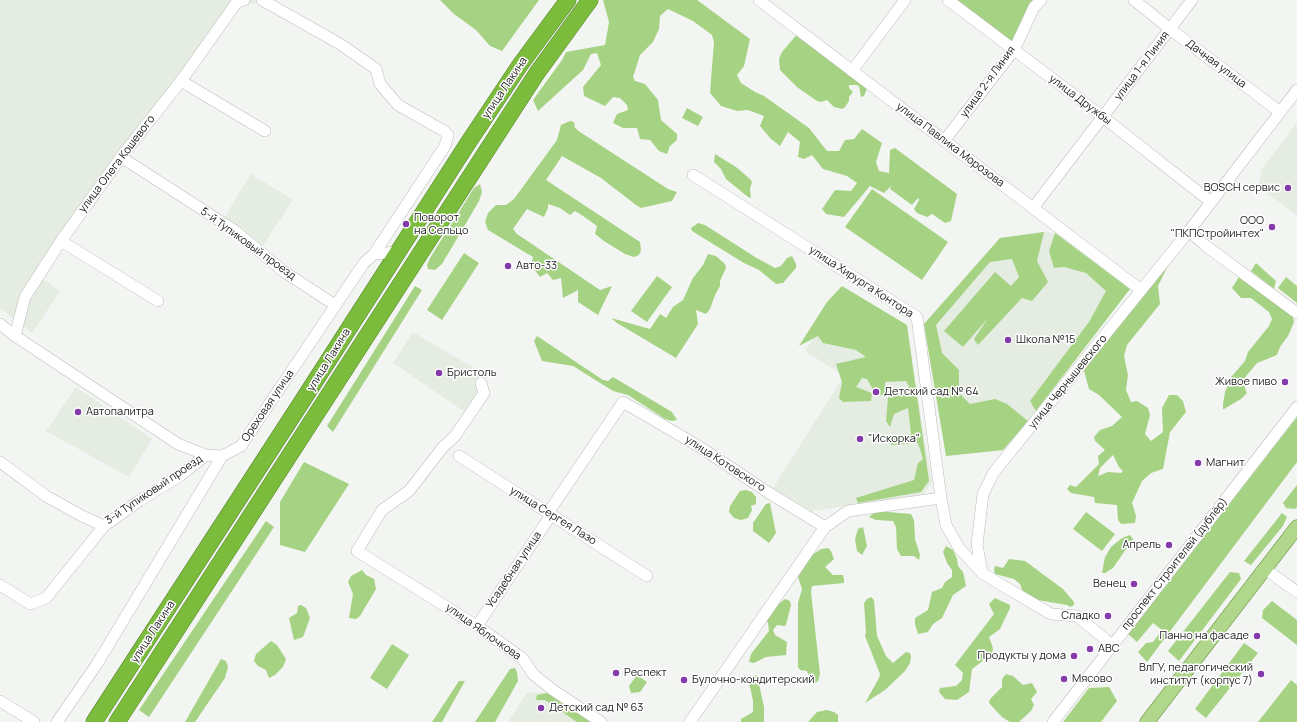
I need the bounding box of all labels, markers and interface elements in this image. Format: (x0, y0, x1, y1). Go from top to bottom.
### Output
street label: улица 1-я Линия (1112, 29, 1172, 103)
street label: Дачная улица (1183, 37, 1249, 91)
street label: улица 2-я Линия (958, 44, 1018, 120)
street label: улица Лакина (480, 55, 530, 121)
street label: улица Дружбы (1046, 72, 1114, 128)
street label: улица Павлика Морозова (893, 100, 1007, 190)
street label: улица Олега Кошевого (76, 113, 158, 215)
place label: BOSCH сервис (1204, 181, 1280, 195)
marker: BOSCH сервис (1283, 183, 1293, 193)
street label: 5-й Тупиковый проезд (198, 205, 298, 283)
place label: Поворот на Сельцо (414, 211, 468, 237)
place label: ООО "ПКПСтройинтех" (1171, 214, 1264, 240)
marker: Поворот на Сельцо (401, 219, 411, 229)
marker: ООО "ПКПСтройинтех" (1267, 222, 1277, 232)
street label: улица Хирурга Контора (806, 243, 916, 321)
place label: Авто-33 (516, 259, 557, 273)
marker: Авто-33 (503, 261, 513, 271)
street label: улица Лакина (304, 326, 354, 394)
street label: улица Чернышевского (1026, 332, 1110, 432)
place label: Школа №15 (1016, 333, 1075, 347)
marker: Школа №15 (1003, 335, 1013, 345)
place label: Бристоль (447, 366, 497, 380)
street label: Ореховая улица (239, 367, 297, 445)
marker: Бристоль (434, 368, 444, 378)
place label: Живое пиво (1215, 375, 1277, 389)
marker: Живое пиво (1280, 377, 1290, 387)
place label: Детский сад № 64 (884, 385, 979, 399)
marker: Детский сад № 64 (871, 387, 881, 397)
place label: Автопалитра (86, 405, 154, 419)
marker: Автопалитра (73, 407, 83, 417)
place label: "Искорка" (868, 432, 920, 446)
street label: улица Котовского (682, 433, 768, 495)
marker: "Искорка" (855, 434, 865, 444)
street label: 3-й Тупиковый проезд (103, 453, 205, 527)
place label: Магнит (1206, 456, 1245, 470)
marker: Магнит (1193, 458, 1203, 468)
street label: улица Сергея Лазо (507, 484, 599, 548)
street label: проспект Строителей (дублёр) (1119, 495, 1231, 633)
street label: Усадебная улица (483, 529, 545, 611)
place label: Апрель (1123, 538, 1161, 552)
marker: Апрель (1164, 540, 1174, 550)
place label: Венец (1093, 577, 1126, 591)
marker: Венец (1129, 579, 1139, 589)
street label: улица Лакина (128, 598, 178, 666)
street label: улица Яблочкова (443, 601, 523, 663)
place label: Сладко (1061, 609, 1100, 623)
marker: Сладко (1103, 611, 1113, 621)
place label: Панно на фасаде (1160, 629, 1249, 643)
marker: Панно на фасаде (1252, 631, 1262, 641)
place label: ABC (1098, 642, 1120, 656)
marker: ABC (1085, 644, 1095, 654)
place label: Продукты у дома (978, 649, 1066, 663)
marker: Продукты у дома (1069, 651, 1079, 661)
place label: ВлГУ, педагогический институт (корпус 7) (1139, 661, 1253, 687)
place label: Респект (624, 666, 667, 680)
marker: Респект (611, 668, 621, 678)
marker: ВлГУ, педагогический институт (корпус 7) (1256, 669, 1266, 679)
place label: Мясово (1072, 672, 1112, 686)
place label: Булочно-кондитерский (692, 673, 814, 687)
marker: Мясово (1059, 674, 1069, 684)
marker: Булочно-кондитерский (679, 675, 689, 685)
place label: Детский сад № 63 (549, 701, 643, 715)
marker: Детский сад № 63 (536, 703, 546, 713)

